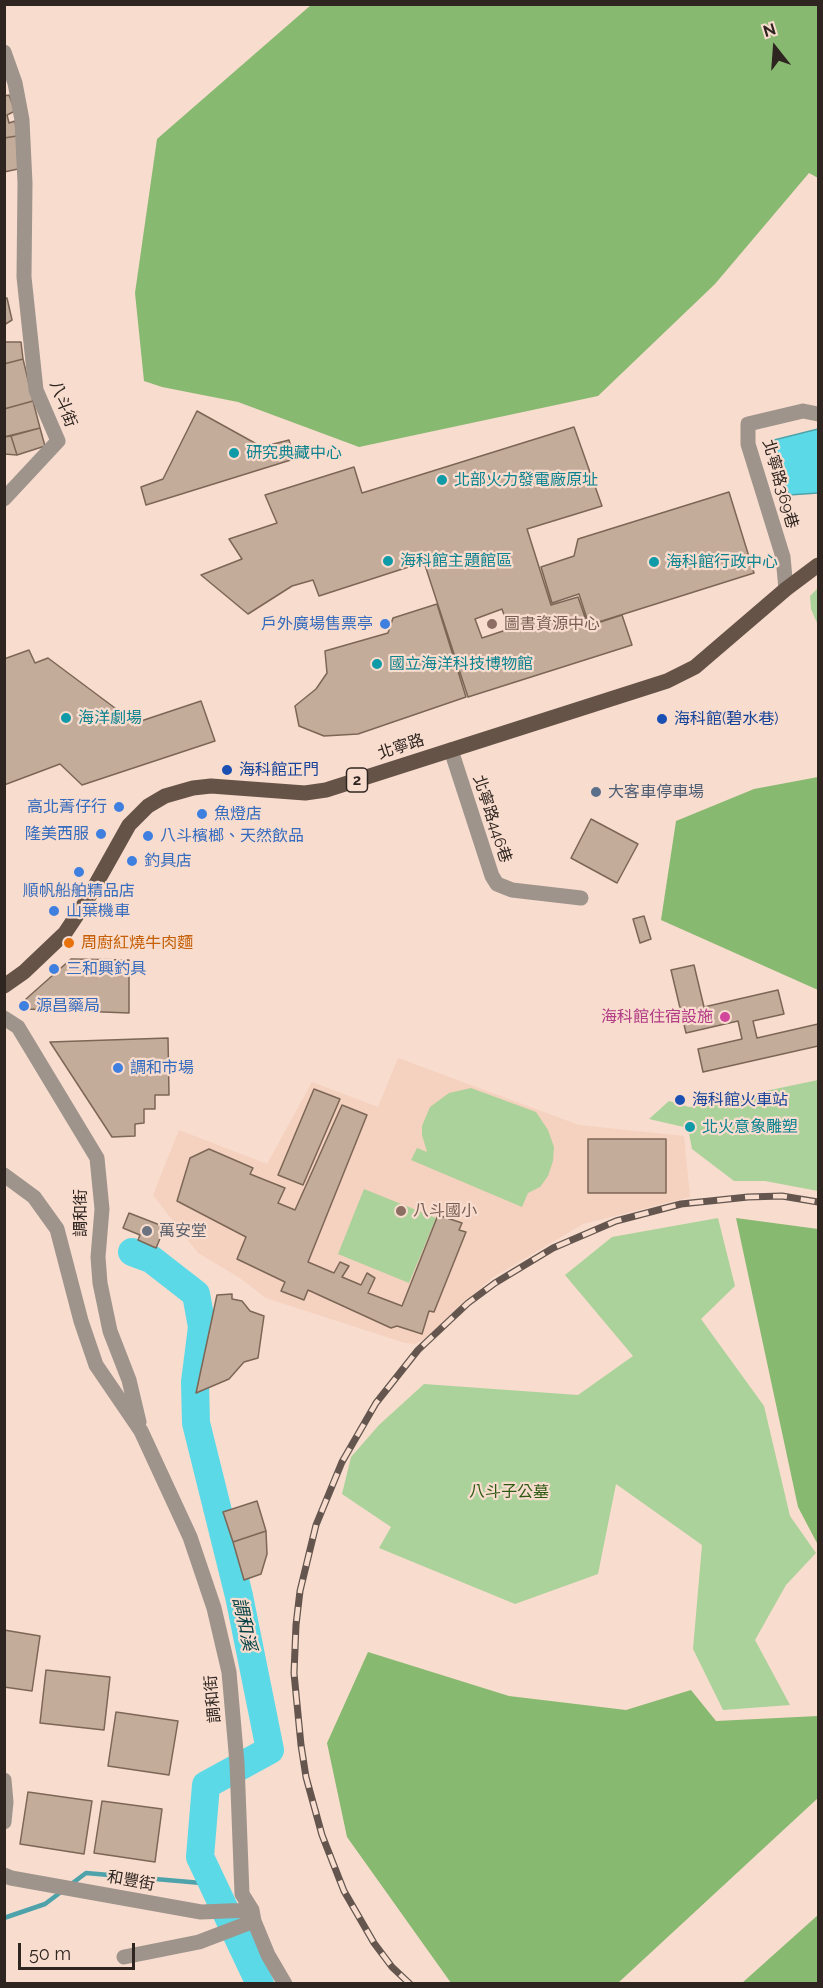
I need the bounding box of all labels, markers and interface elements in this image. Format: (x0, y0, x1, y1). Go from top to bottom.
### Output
north arrow (745, 18, 805, 78)
text: N (761, 19, 778, 41)
street label: 八斗街 (45, 378, 81, 430)
street label: 北寧路369巷 (758, 437, 802, 531)
place label: 研究典藏中心 (246, 443, 342, 463)
marker: 研究典藏中心 (227, 446, 241, 460)
place label: 北部火力發電廠原址 (454, 470, 598, 490)
marker: 北部火力發電廠原址 (435, 473, 449, 487)
place label: 海科館主題館區 (400, 551, 512, 571)
place label: 海科館行政中心 (666, 552, 778, 572)
marker: 海科館主題館區 (381, 554, 395, 568)
marker: 海科館行政中心 (647, 555, 661, 569)
place label: 戶外廣場售票亭 (261, 614, 373, 634)
place label: 圖書資源中心 (504, 614, 600, 634)
marker: 戶外廣場售票亭 (378, 617, 392, 631)
marker: 圖書資源中心 (485, 617, 499, 631)
place label: 國立海洋科技博物館 (389, 654, 533, 674)
marker: 國立海洋科技博物館 (370, 657, 384, 671)
place label: 海洋劇場 (78, 708, 142, 728)
place label: 海科館(碧水巷) (674, 709, 779, 729)
marker: 海洋劇場 (59, 711, 73, 725)
marker: 海科館(碧水巷) (655, 712, 669, 726)
street label: 北寧路 (375, 730, 427, 764)
place label: 海科館正門 (239, 760, 319, 780)
marker: 海科館正門 (220, 763, 234, 777)
road number: 2 (346, 768, 368, 792)
street label: 北寧路446巷 (469, 773, 515, 865)
place label: 大客車停車場 (608, 782, 704, 802)
marker: 大客車停車場 (589, 785, 603, 799)
place label: 高北菁仔行 (27, 797, 107, 817)
marker: 高北菁仔行 (112, 800, 126, 814)
place label: 魚燈店 (214, 804, 262, 824)
marker: 魚燈店 (195, 807, 209, 821)
place label: 隆美西服 (25, 824, 89, 844)
place label: 八斗檳榔、天然飲品 (160, 826, 304, 846)
marker: 隆美西服 (94, 827, 108, 841)
marker: 八斗檳榔、天然飲品 (141, 829, 155, 843)
place label: 釣具店 (144, 851, 192, 871)
marker: 釣具店 (125, 854, 139, 868)
marker: 順帆船舶精品店 (72, 865, 86, 879)
place label: 順帆船舶精品店 (23, 881, 135, 901)
place label: 山葉機車 (66, 901, 130, 921)
marker: 山葉機車 (47, 904, 61, 918)
place label: 周廚紅燒牛肉麵 (81, 933, 193, 953)
marker: 周廚紅燒牛肉麵 (62, 936, 76, 950)
place label: 三和興釣具 (66, 959, 146, 979)
marker: 三和興釣具 (47, 962, 61, 976)
place label: 源昌藥局 (36, 996, 100, 1016)
marker: 源昌藥局 (17, 999, 31, 1013)
place label: 海科館住宿設施 (601, 1007, 713, 1027)
marker: 海科館住宿設施 (718, 1010, 732, 1024)
place label: 調和市場 (130, 1058, 194, 1078)
marker: 調和市場 (111, 1061, 125, 1075)
place label: 海科館火車站 (692, 1090, 788, 1110)
marker: 海科館火車站 (673, 1093, 687, 1107)
place label: 北火意象雕塑 (702, 1117, 798, 1137)
marker: 北火意象雕塑 (683, 1120, 697, 1134)
street label: 調和街 (71, 1189, 91, 1237)
place label: 八斗國小 (413, 1201, 477, 1221)
marker: 八斗國小 (394, 1204, 408, 1218)
place label: 萬安堂 (159, 1221, 207, 1241)
marker: 萬安堂 (140, 1224, 154, 1238)
park label: 八斗子公墓 (469, 1482, 549, 1502)
water label: 調和溪 (228, 1595, 260, 1653)
street label: 調和街 (201, 1674, 225, 1724)
street label: 和豐街 (106, 1867, 156, 1895)
scale bar (21, 1931, 138, 1969)
text: 50 m (29, 1943, 71, 1964)

